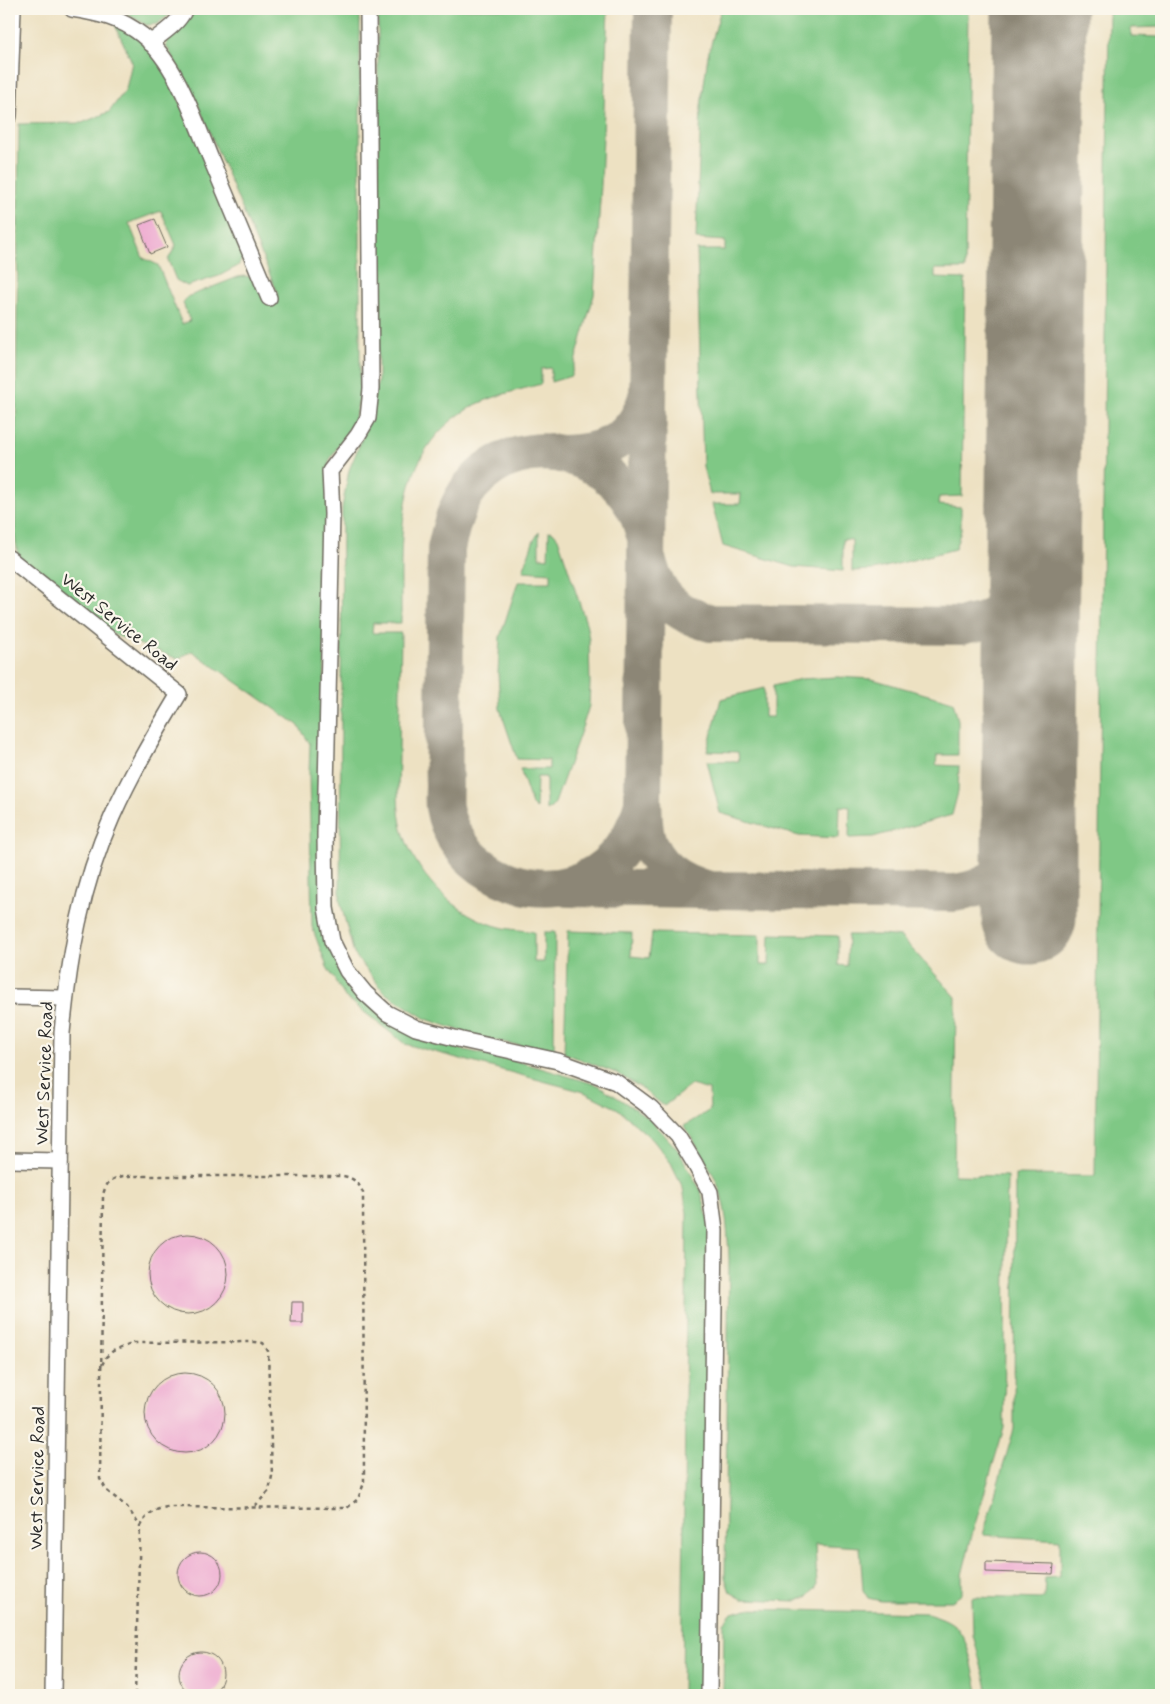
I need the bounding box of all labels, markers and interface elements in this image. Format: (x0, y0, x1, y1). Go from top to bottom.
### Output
street label: West Service Road (55, 567, 183, 677)
street label: West Service Road (29, 1001, 60, 1145)
street label: West Service Road (24, 1406, 51, 1550)

